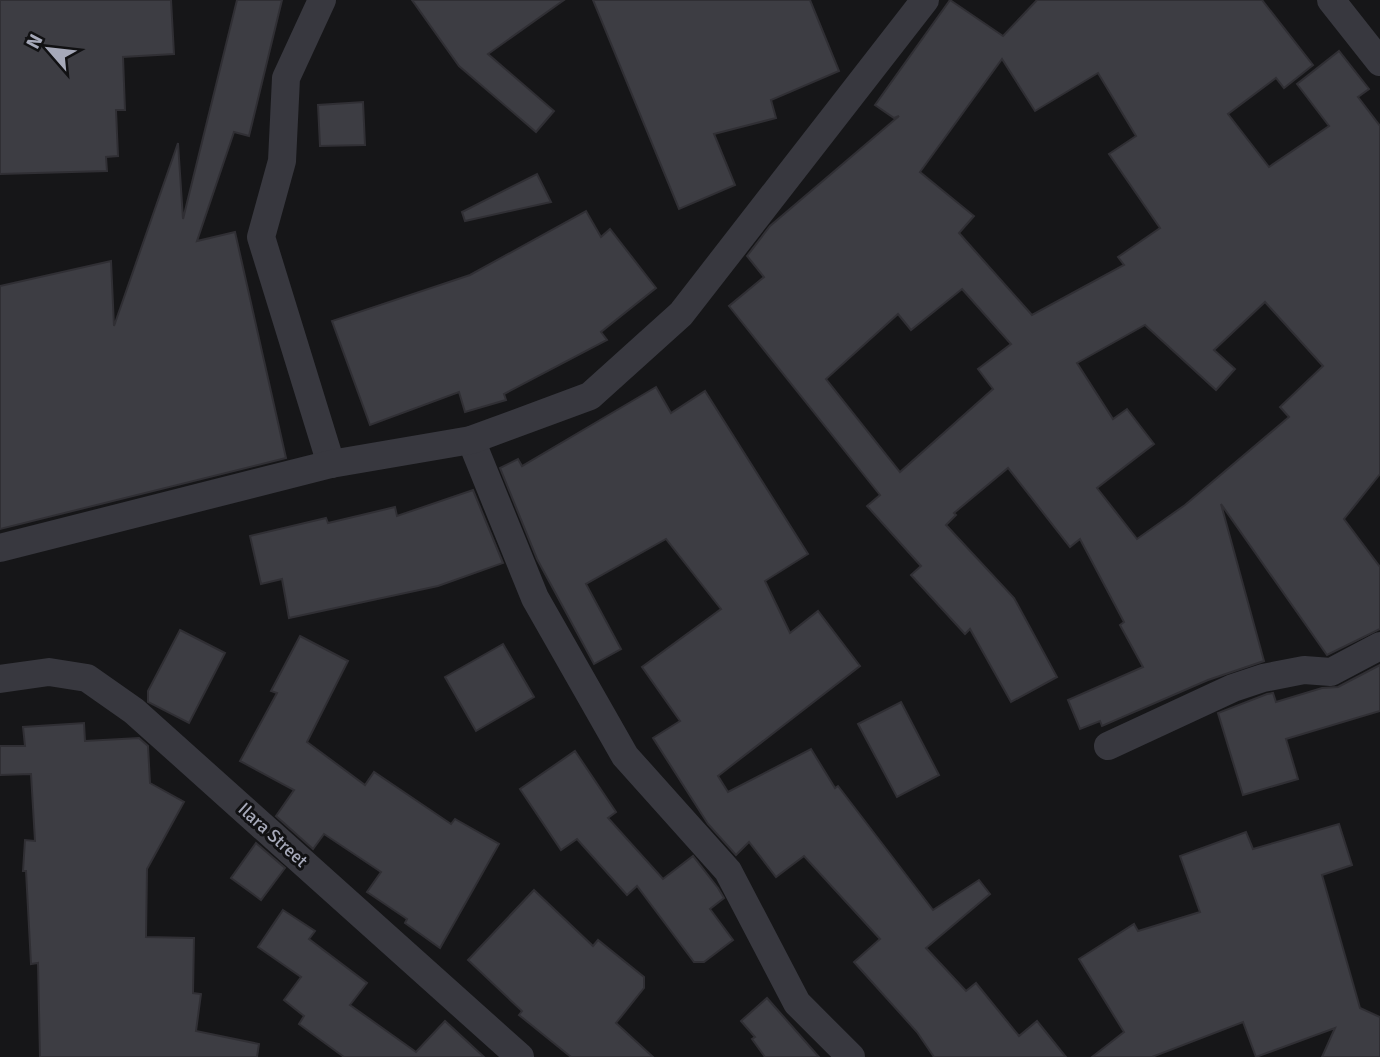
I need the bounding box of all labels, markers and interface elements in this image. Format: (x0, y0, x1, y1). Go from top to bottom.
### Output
north arrow (14, 14, 84, 84)
text: N (21, 30, 49, 53)
street label: Ilara Street (234, 798, 312, 872)

